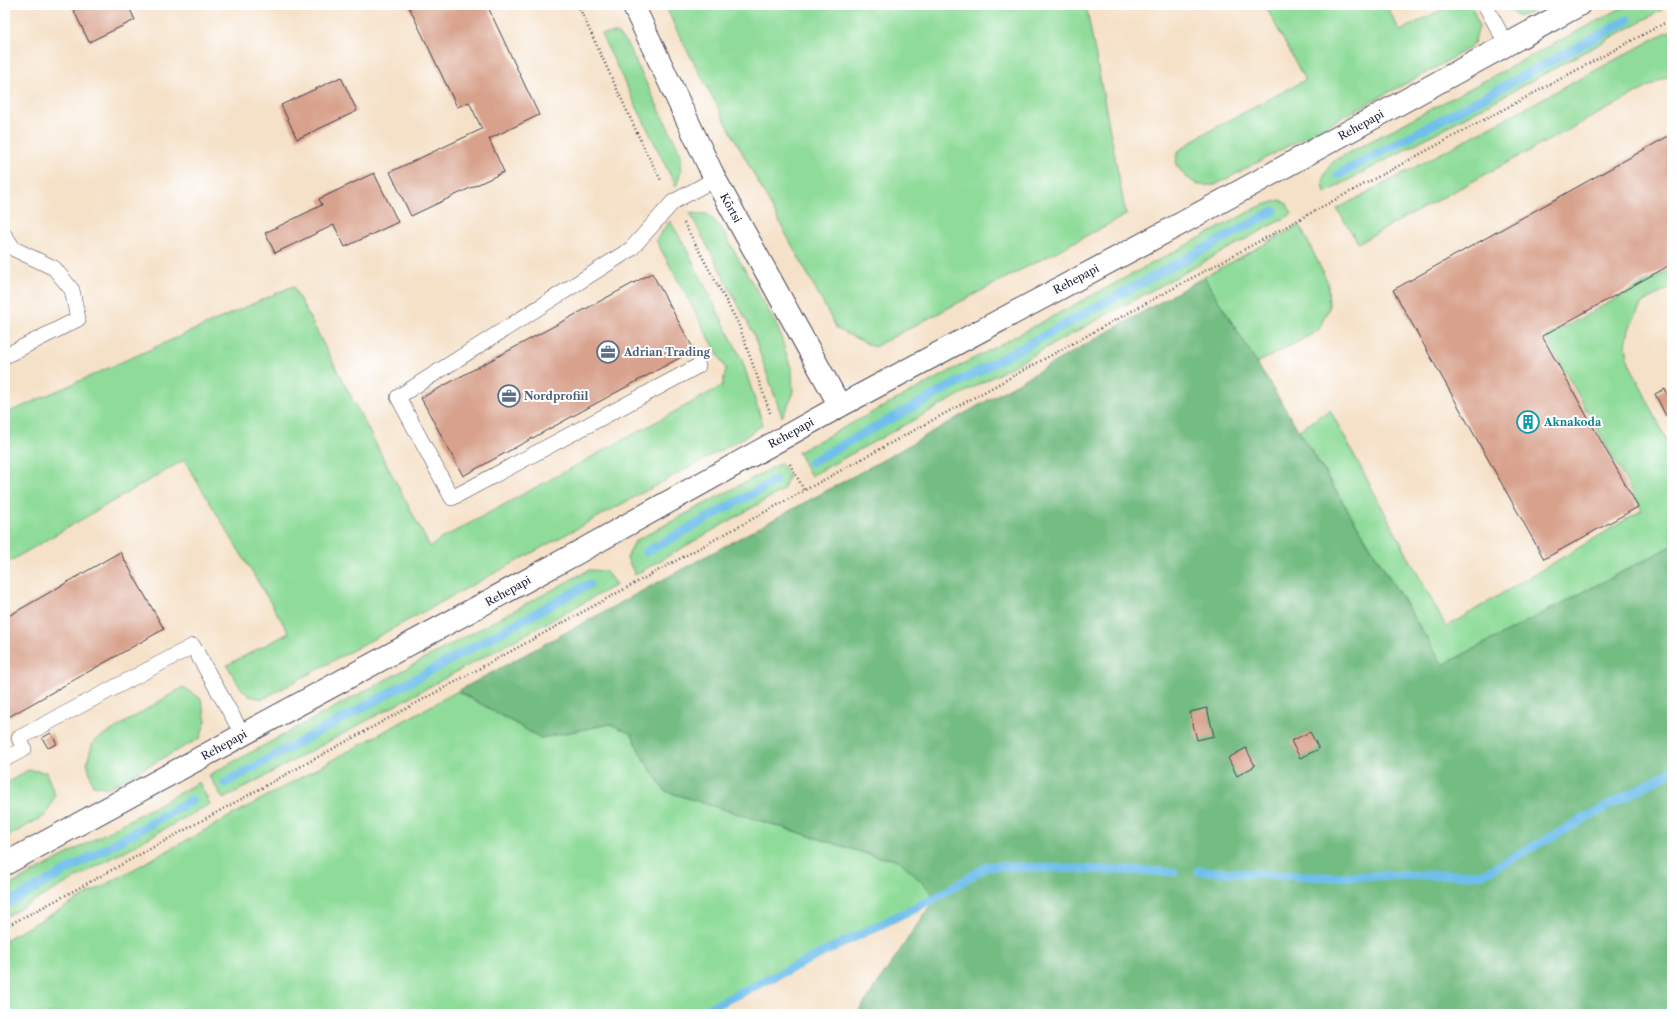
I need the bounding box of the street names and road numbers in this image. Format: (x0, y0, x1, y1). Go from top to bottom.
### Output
street label: Rehepapi (1336, 106, 1387, 143)
street label: Kõrtsi (717, 191, 745, 226)
street label: Rehepapi (1051, 261, 1102, 297)
street label: Rehepapi (766, 414, 817, 451)
street label: Rehepapi (483, 572, 534, 609)
street label: Rehepapi (199, 726, 250, 763)

